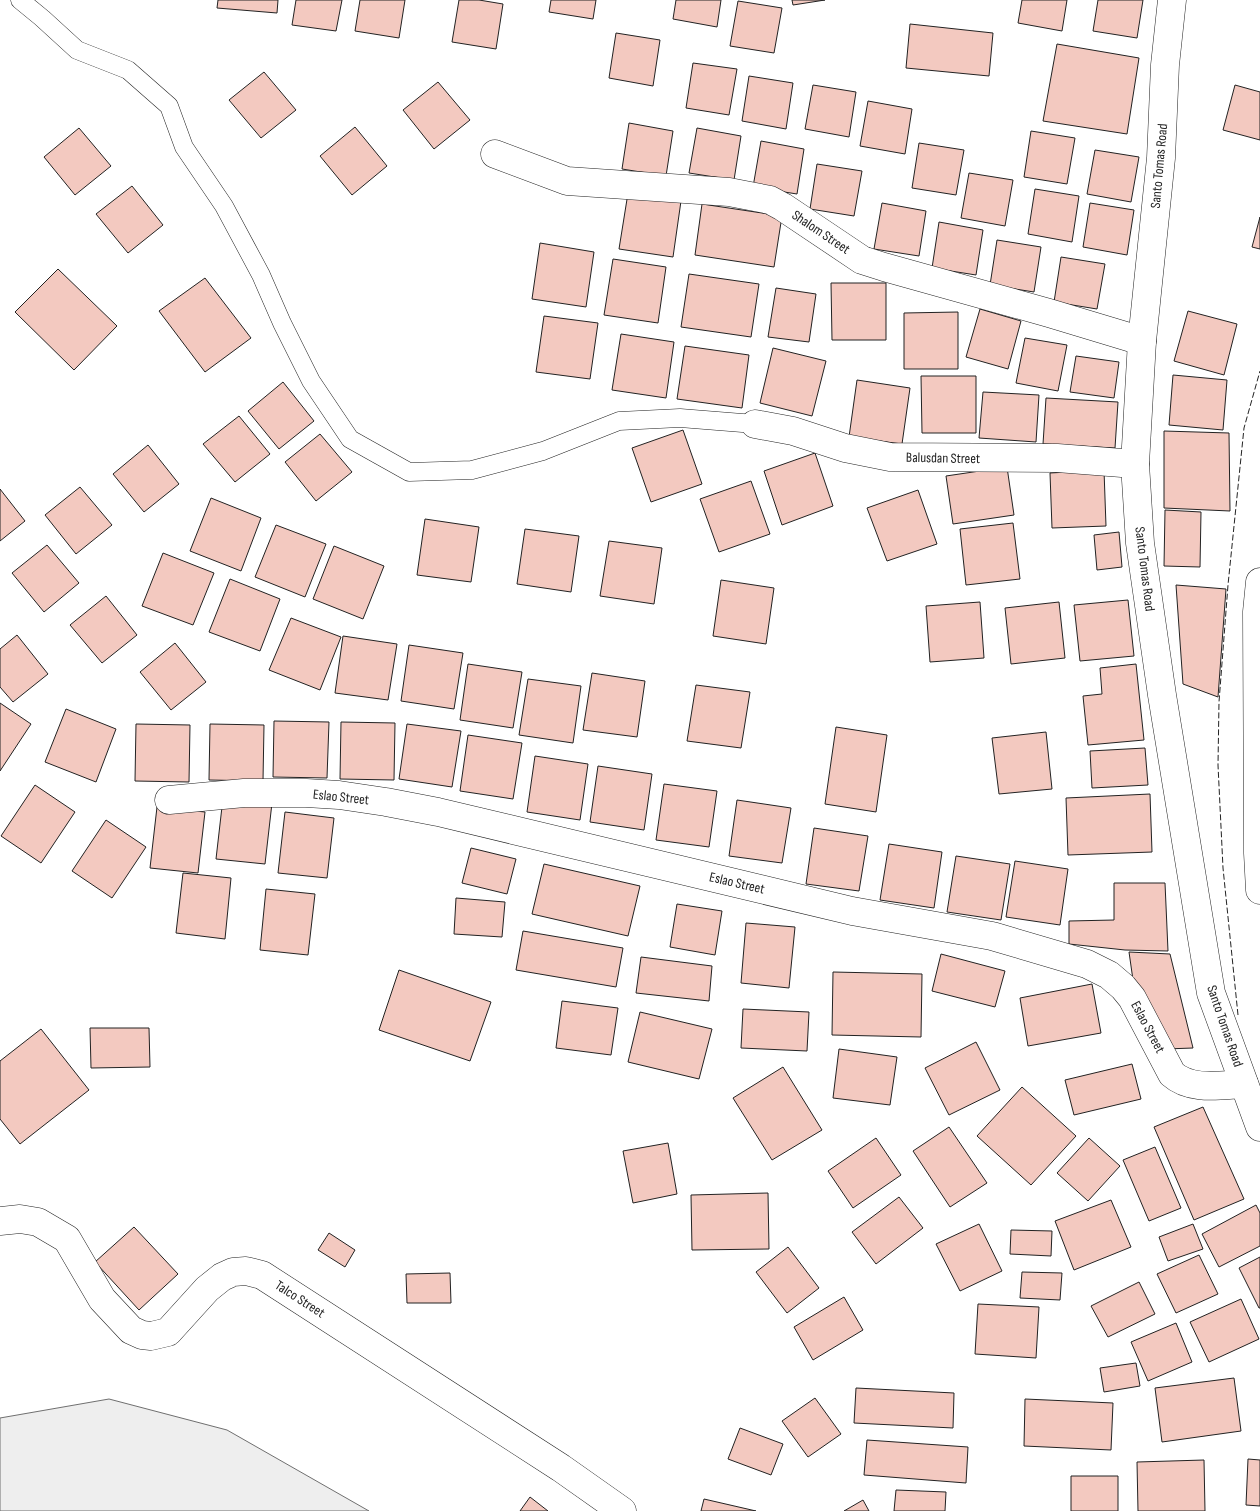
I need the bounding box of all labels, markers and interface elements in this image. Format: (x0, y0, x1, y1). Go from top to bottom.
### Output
street label: Santo Tomas Road (1147, 123, 1171, 209)
street label: Shalom Street (789, 206, 853, 258)
street label: Balusdan Street (906, 449, 980, 467)
street label: Santo Tomas Road (1131, 526, 1159, 612)
street label: Eslao Street (312, 786, 370, 808)
street label: Eslao Street (708, 868, 766, 898)
street label: Santo Tomas Road (1203, 983, 1247, 1069)
street label: Eslao Street (1127, 998, 1169, 1056)
street label: Talco Street (272, 1277, 328, 1321)

